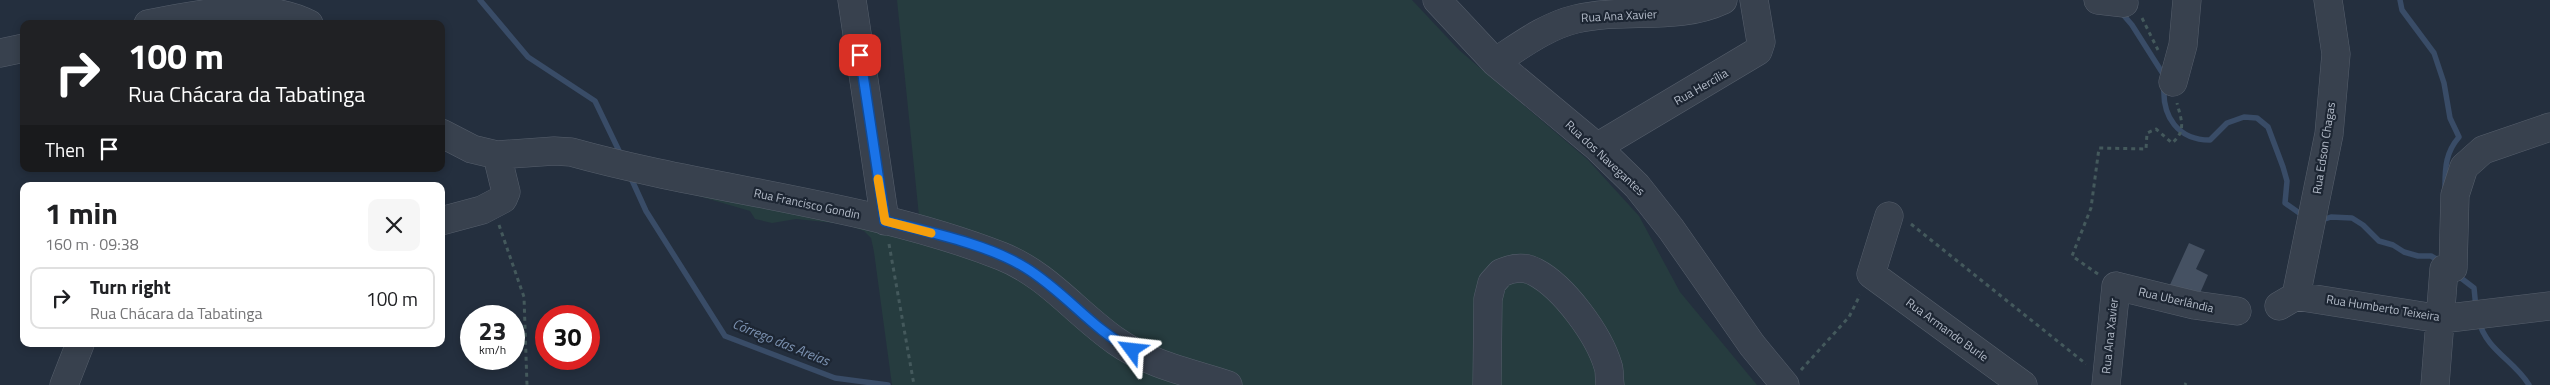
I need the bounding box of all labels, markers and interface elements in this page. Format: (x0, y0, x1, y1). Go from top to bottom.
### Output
street label: Rua Ana Xavier (1581, 4, 1657, 27)
text: 100 m (128, 29, 224, 83)
pin (839, 34, 881, 76)
icon: right (45, 40, 110, 105)
icon: arrive (846, 41, 874, 69)
street label: Rua Hercília (1670, 63, 1731, 110)
text: Rua Chácara da Tabatinga (128, 77, 365, 111)
street label: Rua Edson Chagas (2307, 100, 2340, 195)
street label: Rua dos Navegantes (1561, 115, 1650, 200)
text: Then (45, 135, 85, 164)
icon: arrive (95, 135, 123, 163)
street label: Rua Francisco Gondin (752, 183, 862, 224)
text: 1 min (45, 190, 118, 236)
button: close (368, 199, 420, 251)
text: 160 m · 09:38 (45, 232, 139, 256)
text: Turn right (90, 272, 171, 301)
street label: Rua Uberlândia (2137, 282, 2216, 317)
icon: right (47, 284, 75, 312)
text: 100 m (366, 284, 418, 313)
street label: Rua Humberto Teixeira (2325, 289, 2441, 326)
street label: Rua Armando Burle (1902, 293, 1993, 366)
street label: Rua Ana Xavier (2096, 297, 2123, 375)
text: Rua Chácara da Tabatinga (90, 301, 263, 325)
speed limit sign: 30 (535, 305, 600, 370)
text: 23 (478, 312, 507, 350)
water label: Córrego das Areias (730, 313, 834, 371)
position arrow (1105, 323, 1157, 375)
text: km/h (479, 340, 506, 359)

